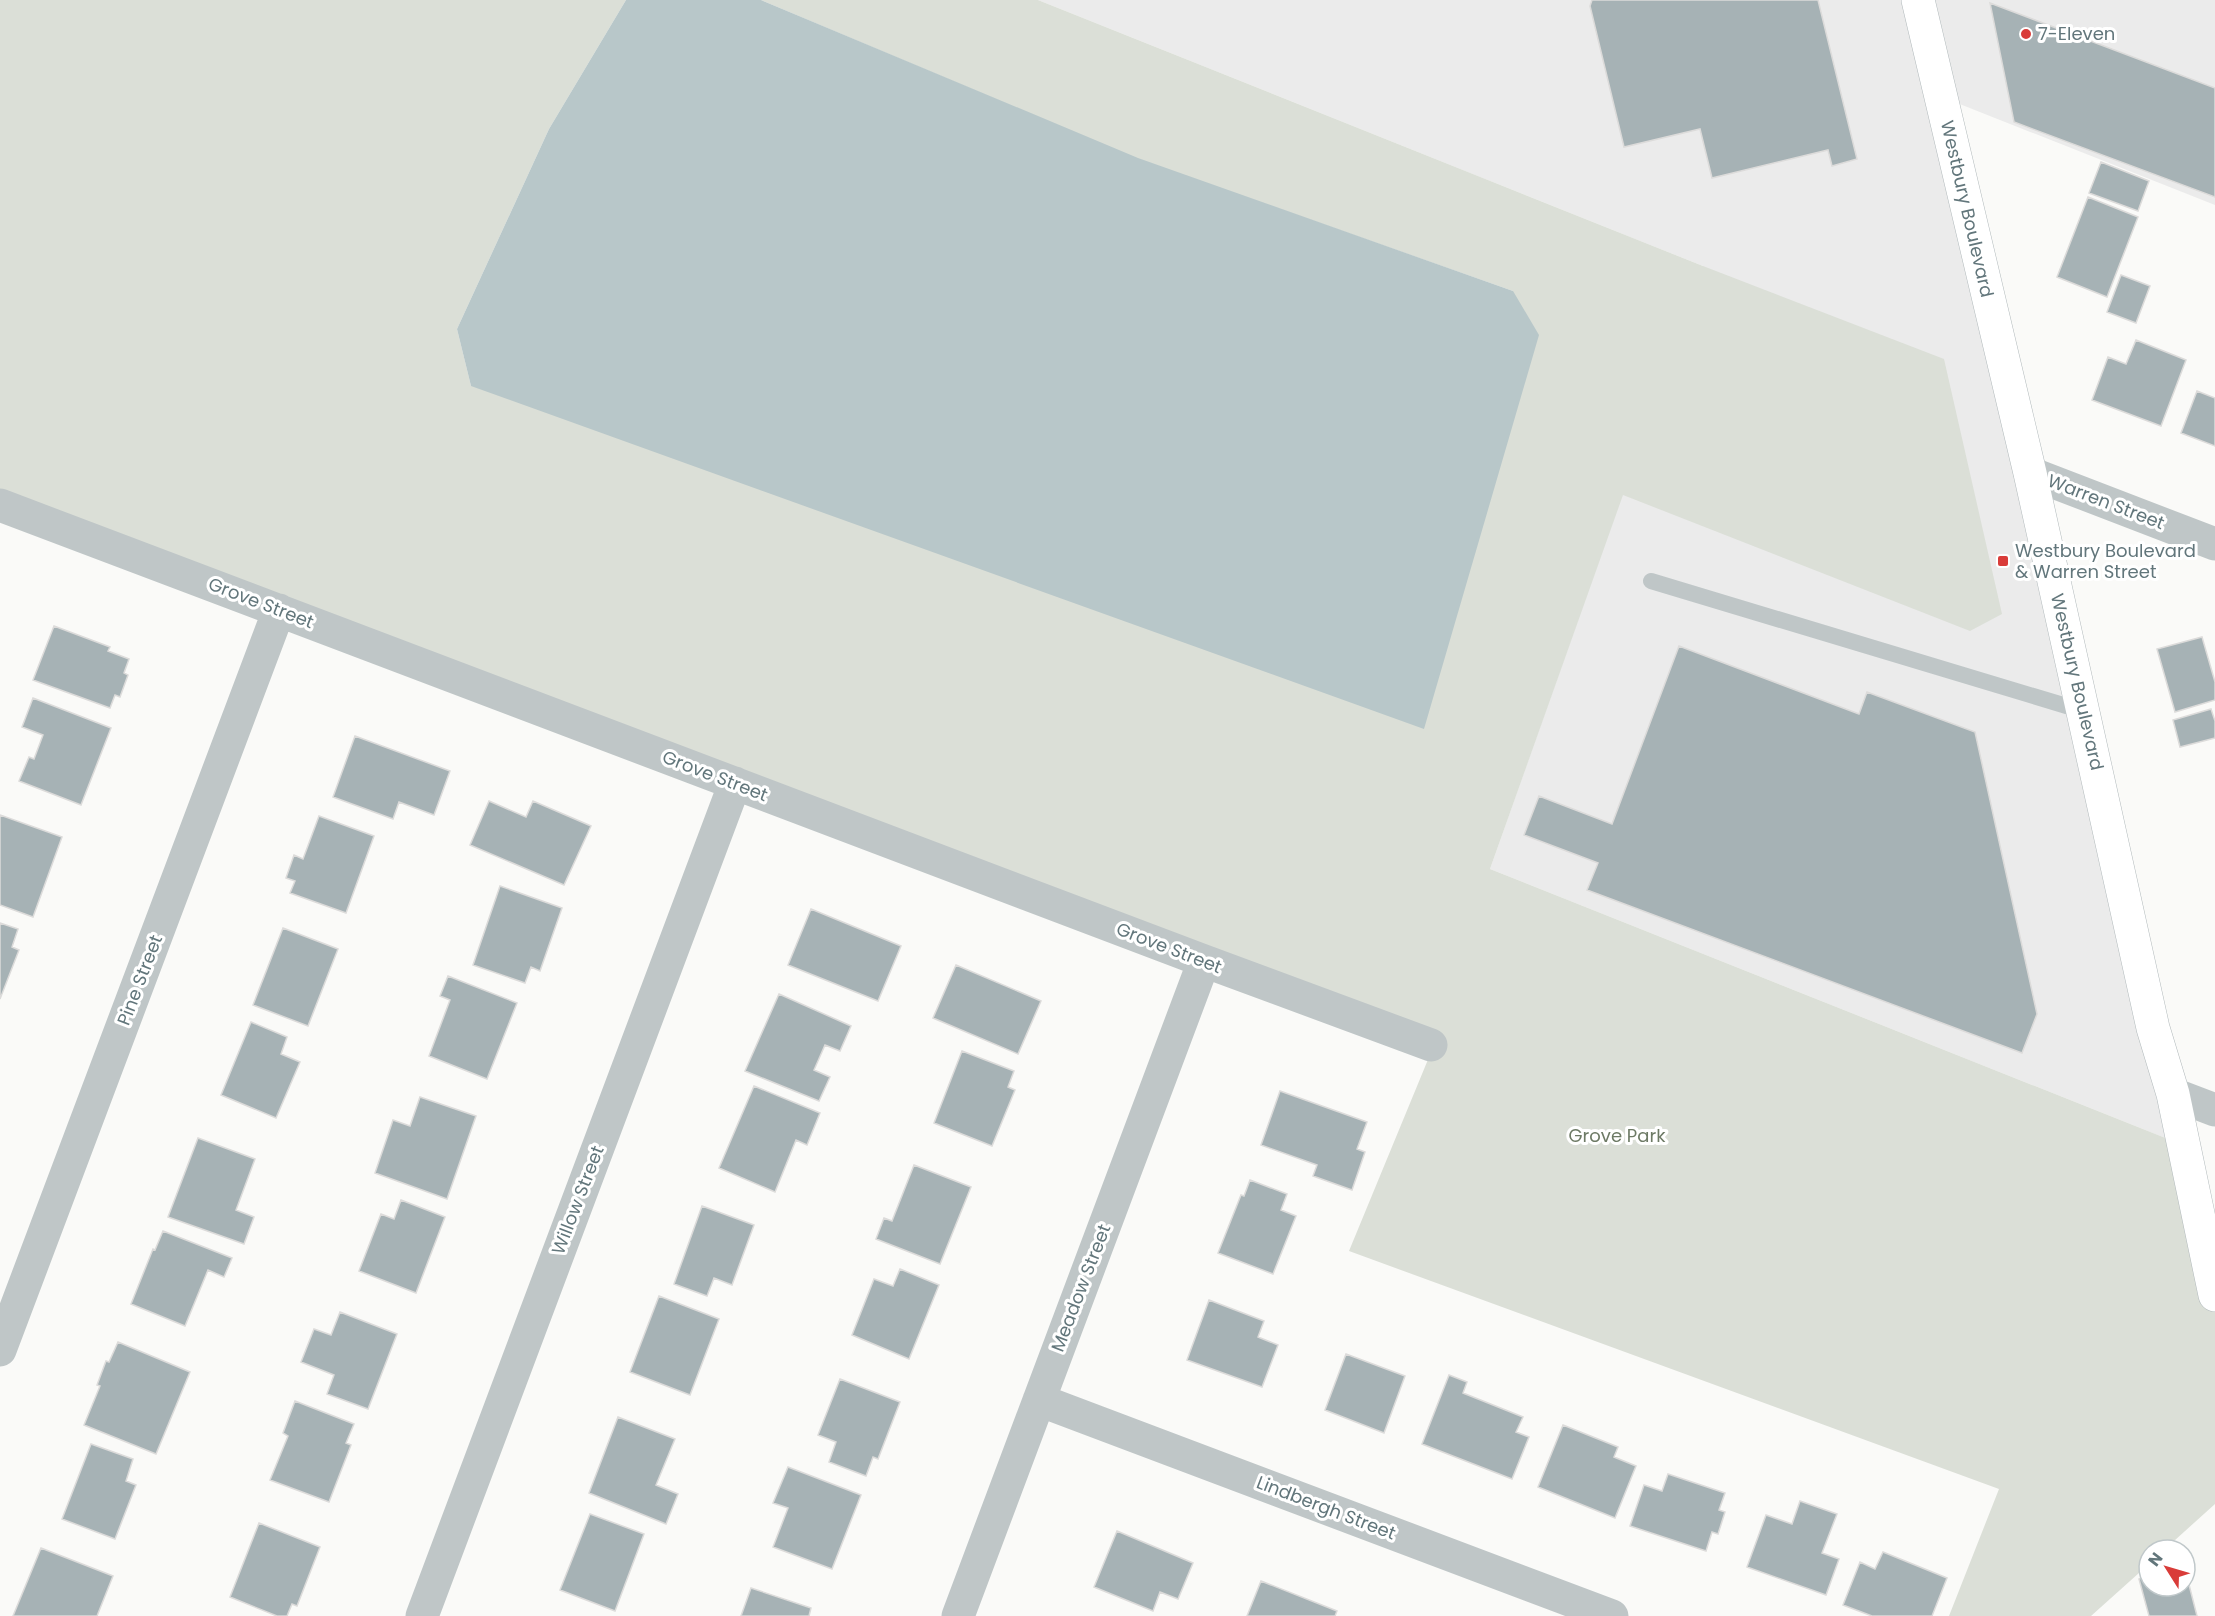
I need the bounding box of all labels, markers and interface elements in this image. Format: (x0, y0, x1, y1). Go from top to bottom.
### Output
place label: 7-Eleven (2038, 21, 2115, 46)
marker: 7-Eleven (2019, 27, 2033, 41)
street label: Westbury Boulevard (1935, 118, 2000, 300)
street label: Warren Street (2044, 468, 2168, 535)
place label: Westbury Boulevard & Warren Street (2015, 538, 2196, 584)
marker: Westbury Boulevard & Warren Street (1996, 554, 2010, 568)
street label: Grove Street (205, 571, 317, 634)
street label: Westbury Boulevard (2045, 591, 2110, 773)
street label: Grove Street (659, 744, 771, 807)
street label: Grove Street (1113, 916, 1225, 979)
street label: Pine Street (111, 931, 168, 1029)
park label: Grove Park (1569, 1123, 1666, 1148)
street label: Willow Street (545, 1142, 610, 1258)
street label: Meadow Street (1045, 1220, 1116, 1355)
street label: Lindbergh Street (1253, 1469, 1399, 1546)
north arrow (2137, 1538, 2197, 1598)
text: N (2143, 1548, 2168, 1571)

